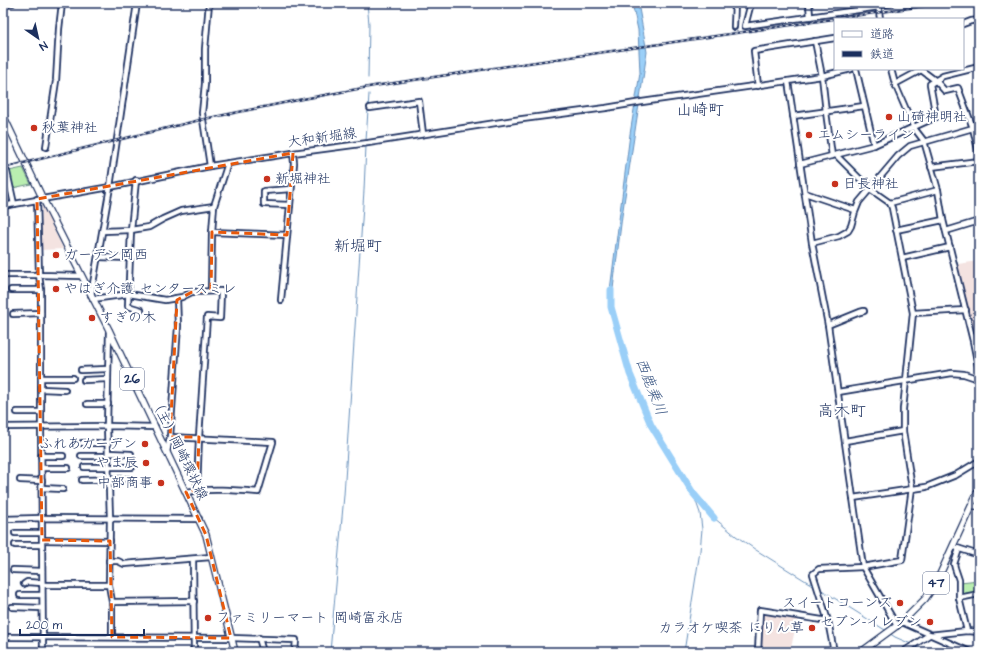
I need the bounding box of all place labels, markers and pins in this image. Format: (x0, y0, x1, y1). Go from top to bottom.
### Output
place label: 山碕神明社 (897, 107, 967, 127)
marker: 山碕神明社 (884, 112, 894, 122)
place label: 秋葉神社 (42, 118, 98, 138)
marker: 秋葉神社 (29, 123, 39, 133)
place label: エムシーライン (817, 125, 914, 145)
marker: エムシーライン (804, 130, 814, 140)
place label: 新堀神社 (275, 169, 331, 189)
marker: 新堀神社 (262, 174, 272, 184)
place label: 日長神社 (843, 174, 899, 194)
marker: 日長神社 (830, 179, 840, 189)
place label: ガーデン岡西 (64, 245, 148, 265)
marker: ガーデン岡西 (51, 250, 61, 260)
place label: やはぎ介護 センタースミレ (64, 279, 236, 299)
marker: やはぎ介護 センタースミレ (51, 284, 61, 294)
place label: すぎの木 (100, 308, 156, 328)
marker: すぎの木 (87, 313, 97, 323)
place label: ふれあガーデン (39, 434, 137, 454)
marker: ふれあガーデン (140, 439, 150, 449)
place label: やま辰 (96, 453, 139, 473)
marker: やま辰 (141, 458, 151, 468)
place label: 中部商事 (97, 473, 153, 493)
marker: 中部商事 (156, 478, 166, 488)
place label: スイートコーンズ (782, 593, 892, 613)
marker: スイートコーンズ (895, 598, 905, 608)
place label: ファミリーマート 岡崎富永店 (216, 608, 404, 628)
place label: セブン-イレブン (820, 612, 922, 632)
marker: ファミリーマート 岡崎富永店 (203, 613, 213, 623)
marker: セブン-イレブン (925, 617, 935, 627)
place label: カラオケ喫茶 にりん草 (658, 618, 804, 638)
marker: カラオケ喫茶 にりん草 (807, 623, 817, 633)

